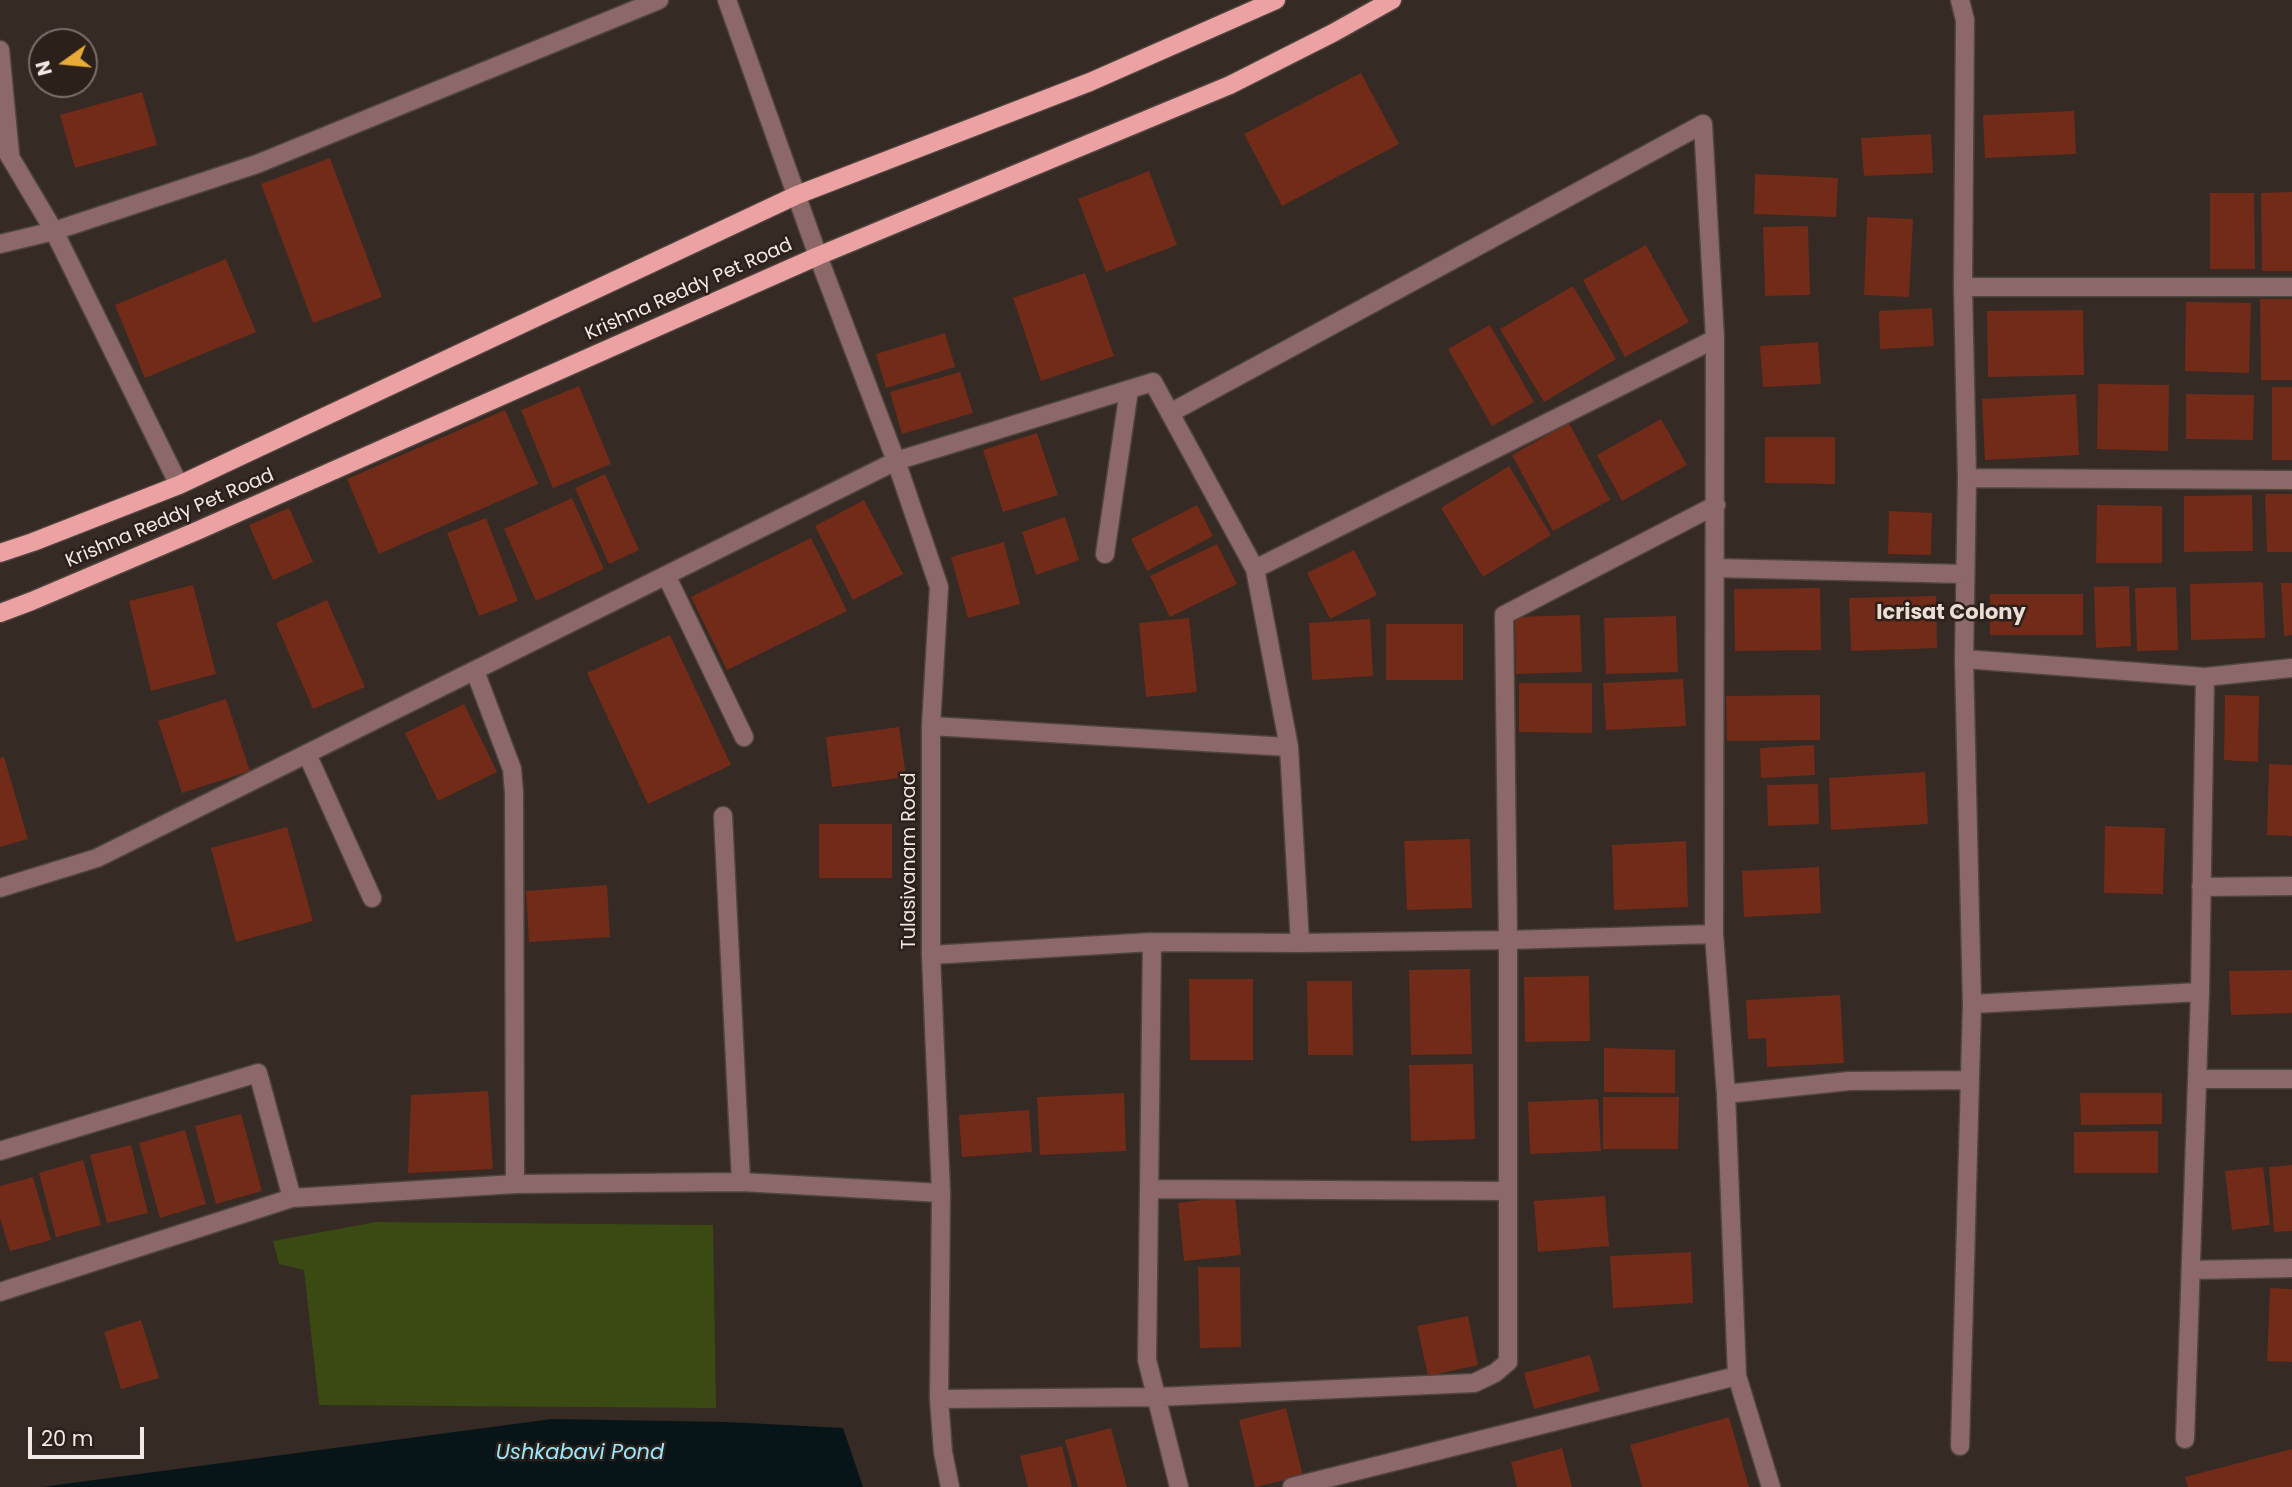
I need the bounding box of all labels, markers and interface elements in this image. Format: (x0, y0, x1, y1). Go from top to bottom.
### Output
north arrow (28, 28, 98, 98)
text: N (29, 58, 59, 78)
street label: Krishna Reddy Pet Road (582, 234, 796, 346)
street label: Krishna Reddy Pet Road (62, 465, 278, 573)
district label: Icrisat Colony (1876, 601, 2026, 627)
street label: Tulasivanam Road (899, 772, 921, 950)
scale bar (32, 1414, 147, 1458)
text: 20 m (41, 1424, 94, 1453)
water label: Ushkabavi Pond (496, 1441, 664, 1467)

